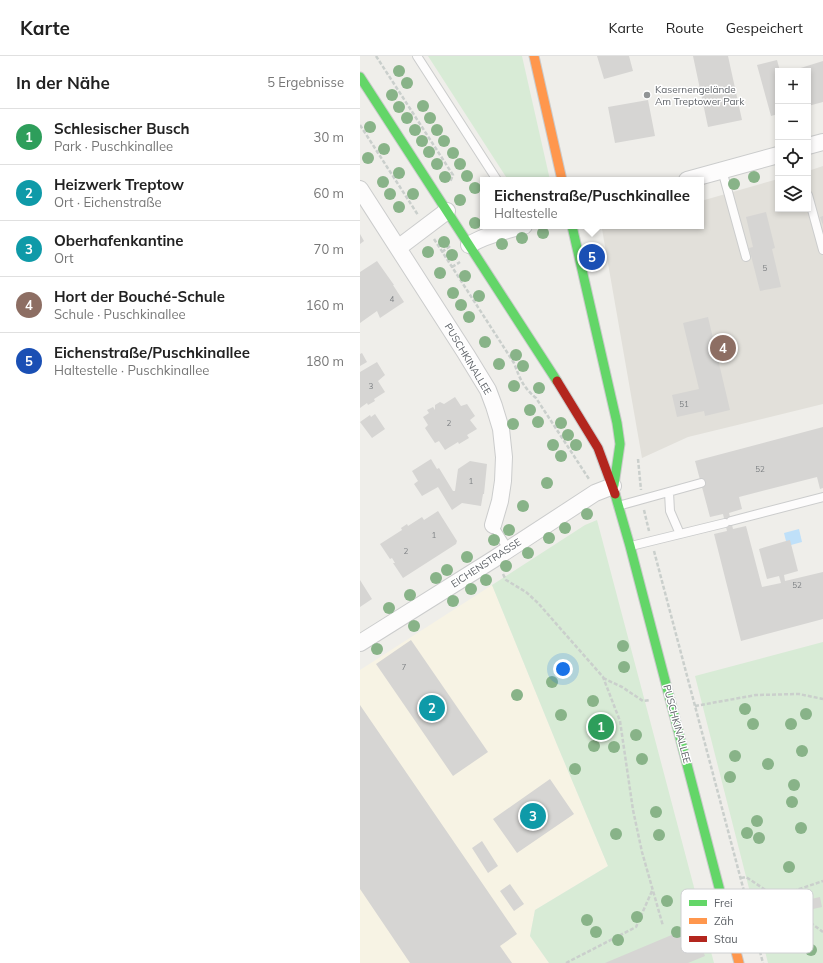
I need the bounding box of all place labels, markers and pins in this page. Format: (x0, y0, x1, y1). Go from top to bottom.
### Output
place label: Kasernengelände Am Treptower Park (655, 83, 745, 108)
marker: Kasernengelände Am Treptower Park (642, 90, 652, 100)
pin: 5 (579, 242, 605, 272)
pin: 4 (710, 333, 736, 363)
pin: 2 (419, 693, 445, 723)
pin: 1 (588, 712, 614, 742)
pin: 3 (520, 801, 546, 831)

